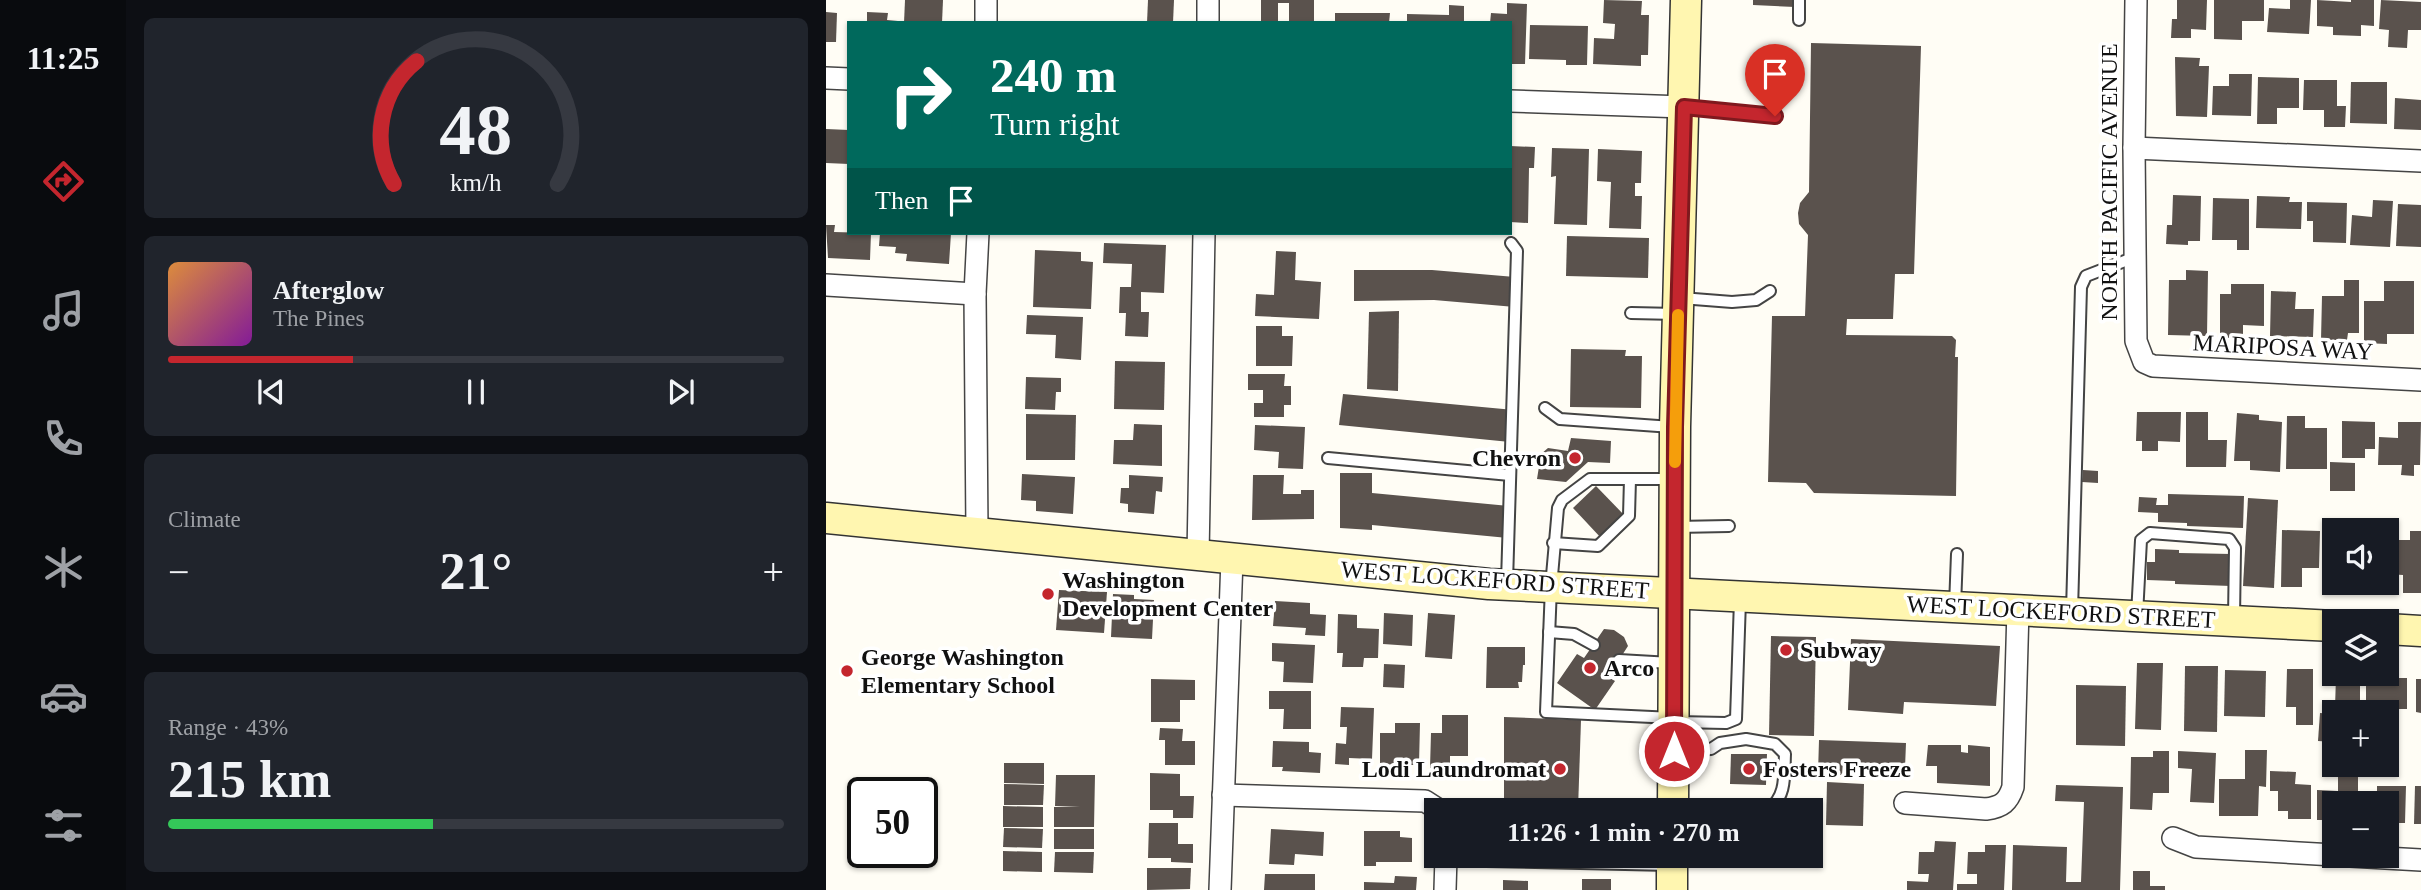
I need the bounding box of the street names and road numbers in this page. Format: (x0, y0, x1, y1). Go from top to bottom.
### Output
street label: NORTH PACIFIC AVENUE (2096, 43, 2122, 321)
street label: MARIPOSA WAY (2192, 329, 2374, 365)
street label: WEST LOCKEFORD STREET (1340, 556, 1650, 604)
street label: WEST LOCKEFORD STREET (1906, 591, 2216, 633)

